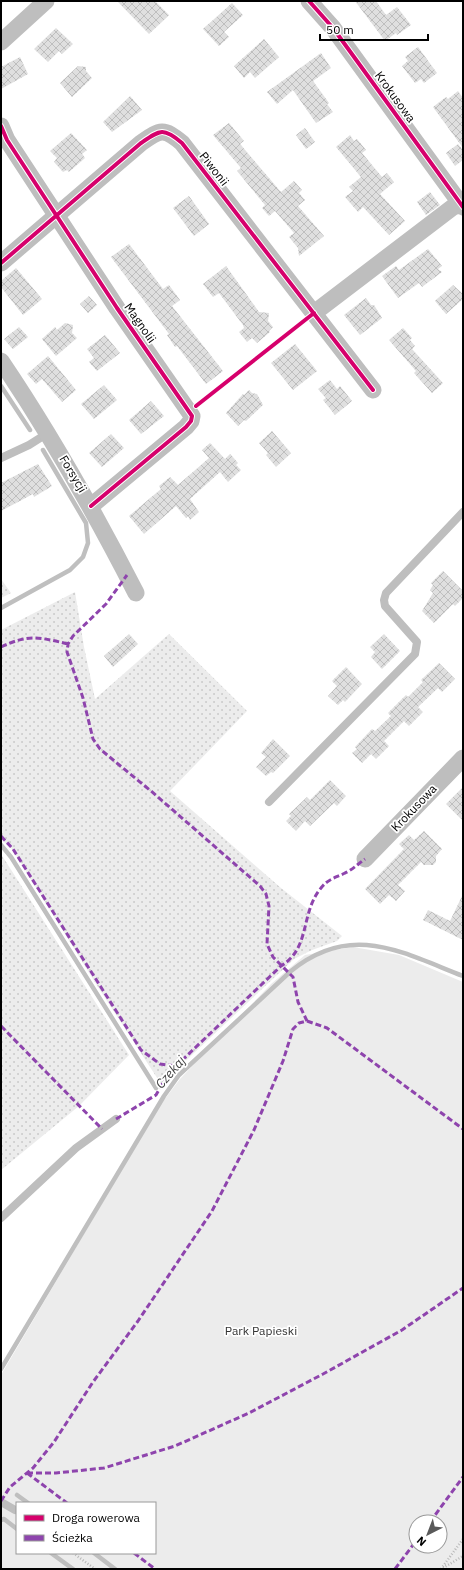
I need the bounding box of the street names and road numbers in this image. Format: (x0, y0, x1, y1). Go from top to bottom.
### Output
street label: Krokusowa (372, 68, 419, 126)
street label: Piwonii (196, 149, 232, 189)
street label: Magnolii (121, 300, 160, 346)
street label: Forsycji (56, 452, 90, 495)
street label: Krokusowa (388, 781, 440, 834)

